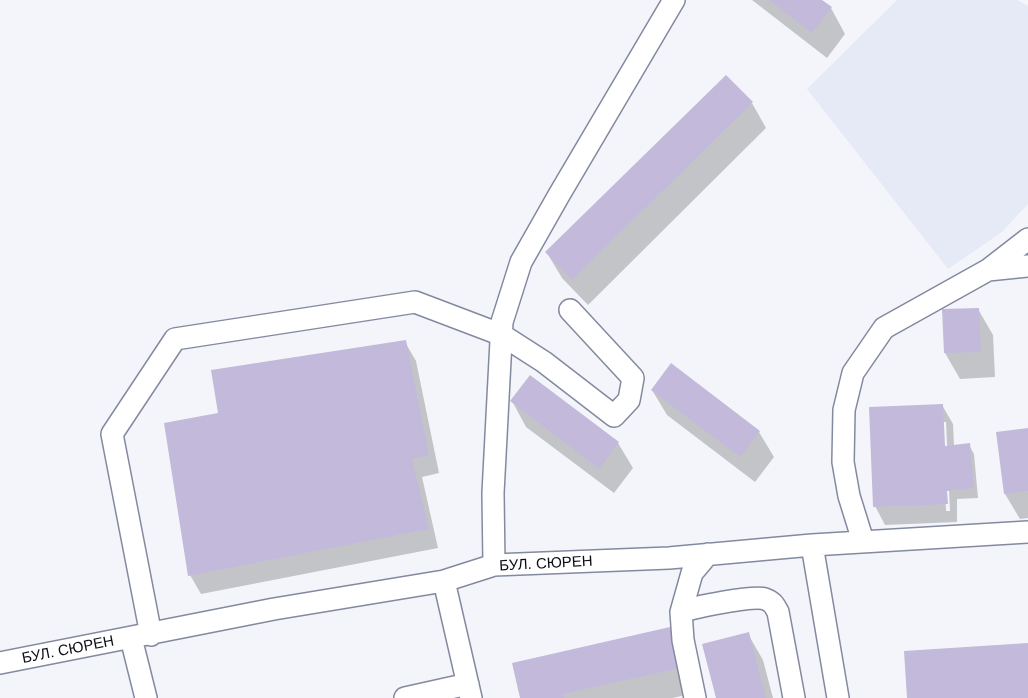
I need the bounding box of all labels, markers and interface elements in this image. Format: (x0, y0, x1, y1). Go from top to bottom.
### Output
street label: БУЛ. СЮРЕН (499, 553, 593, 575)
street label: БУЛ. СЮРЕН (20, 632, 116, 668)

